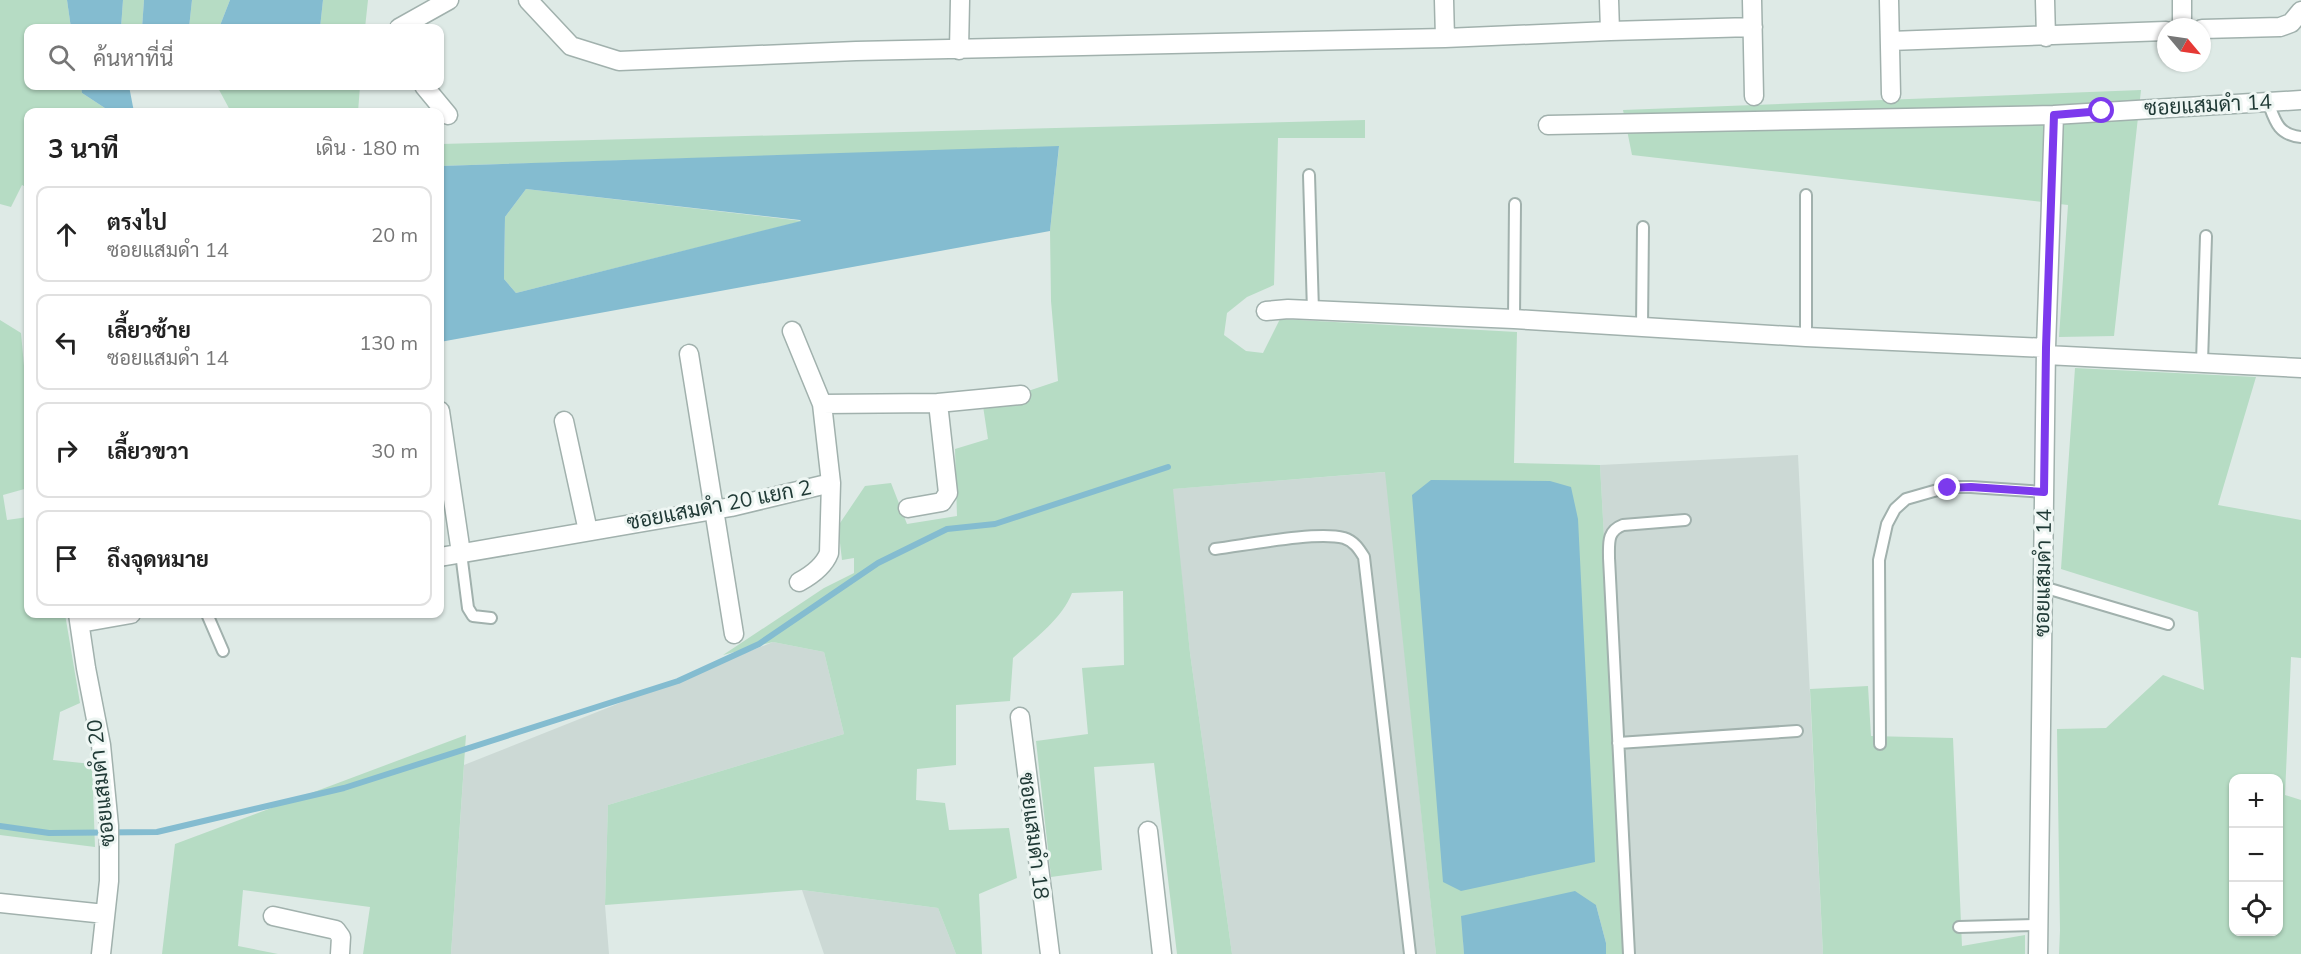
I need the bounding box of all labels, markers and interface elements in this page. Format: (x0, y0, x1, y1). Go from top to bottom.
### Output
north arrow (2157, 18, 2211, 72)
search box (24, 24, 444, 90)
icon: search (45, 41, 78, 74)
text: ค้นหาที่นี่ (93, 44, 173, 72)
street label: ซอยแสมดำ 14 (2143, 88, 2273, 120)
route start (2088, 97, 2114, 123)
text: 3 นาที (48, 132, 119, 165)
text: เดิน · 180 m (315, 135, 420, 160)
text: ตรงไป (107, 208, 167, 236)
icon: ahead (50, 218, 83, 251)
text: 20 m (371, 222, 418, 247)
text: ซอยแสมดำ 14 (107, 237, 229, 262)
text: เลี้ยวซ้าย (107, 316, 191, 344)
icon: left (50, 326, 83, 359)
text: 130 m (359, 330, 418, 355)
text: ซอยแสมดำ 14 (107, 345, 229, 370)
icon: right (50, 434, 83, 467)
text: เลี้ยวขวา (107, 437, 189, 465)
text: 30 m (371, 438, 418, 463)
street label: ซอยแสมดำ 20 แยก 2 (624, 473, 813, 535)
route end (1934, 474, 1960, 500)
street label: ซอยแสมดำ 14 (2028, 508, 2056, 637)
icon: arrive (50, 542, 83, 575)
text: ถึงจุดหมาย (107, 545, 209, 573)
street label: ซอยแสมดำ 20 (80, 718, 120, 848)
street label: ซอยแสมดำ 18 (1014, 771, 1056, 901)
map controls (2229, 774, 2283, 936)
button: + (2229, 774, 2283, 828)
button: − (2229, 828, 2283, 882)
button: locate (2229, 882, 2283, 936)

